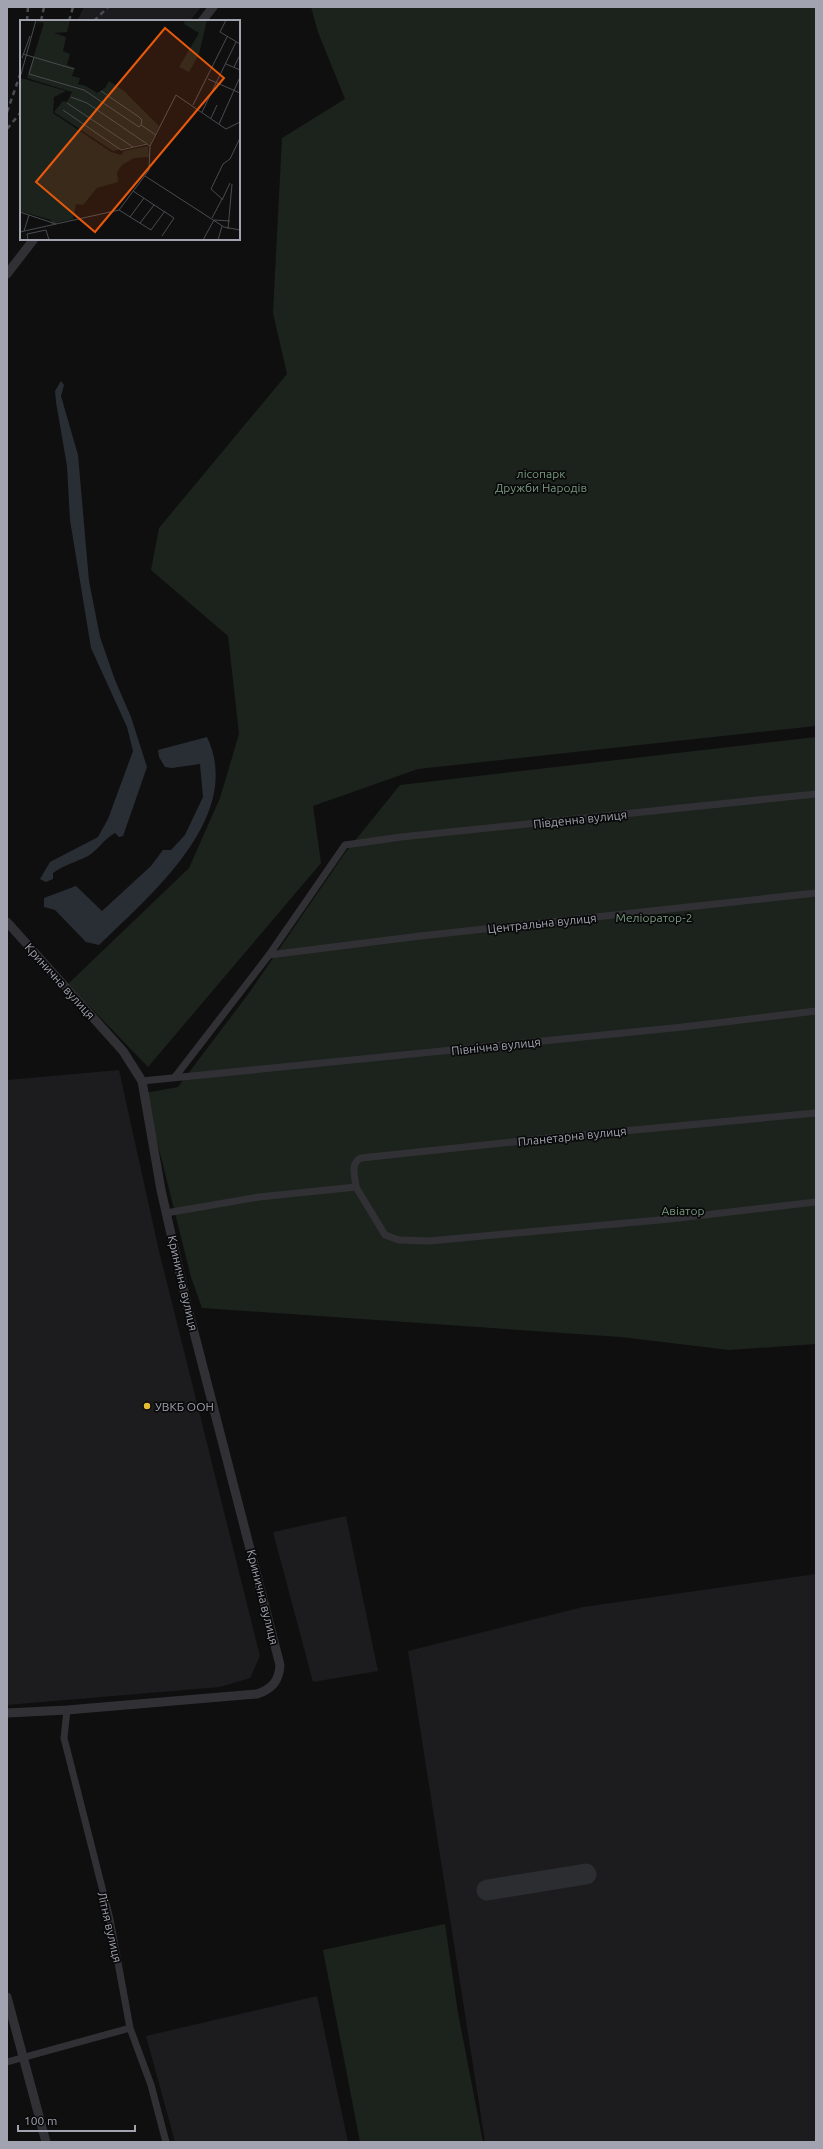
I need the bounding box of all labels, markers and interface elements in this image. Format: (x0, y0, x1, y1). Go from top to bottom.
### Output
inset map (20, 20, 240, 240)
park label: лісопарк Дружби Народів (495, 467, 587, 494)
street label: Південна вулиця (532, 808, 628, 830)
street label: Центральна вулиця (487, 911, 597, 935)
park label: Меліоратор-2 (615, 911, 693, 924)
street label: Кринична вулиця (23, 940, 97, 1022)
street label: Північна вулиця (451, 1035, 541, 1057)
street label: Планетарна вулиця (517, 1124, 627, 1148)
park label: Авіатор (662, 1204, 704, 1217)
street label: Кринична вулиця (166, 1234, 200, 1332)
place label: УВКБ ООН (155, 1400, 214, 1413)
marker: УВКБ ООН (142, 1401, 152, 1411)
street label: Кринична вулиця (245, 1548, 281, 1646)
street label: Літня вулиця (96, 1890, 124, 1964)
scale bar (18, 2107, 135, 2133)
text: 100 m (24, 2114, 57, 2127)

